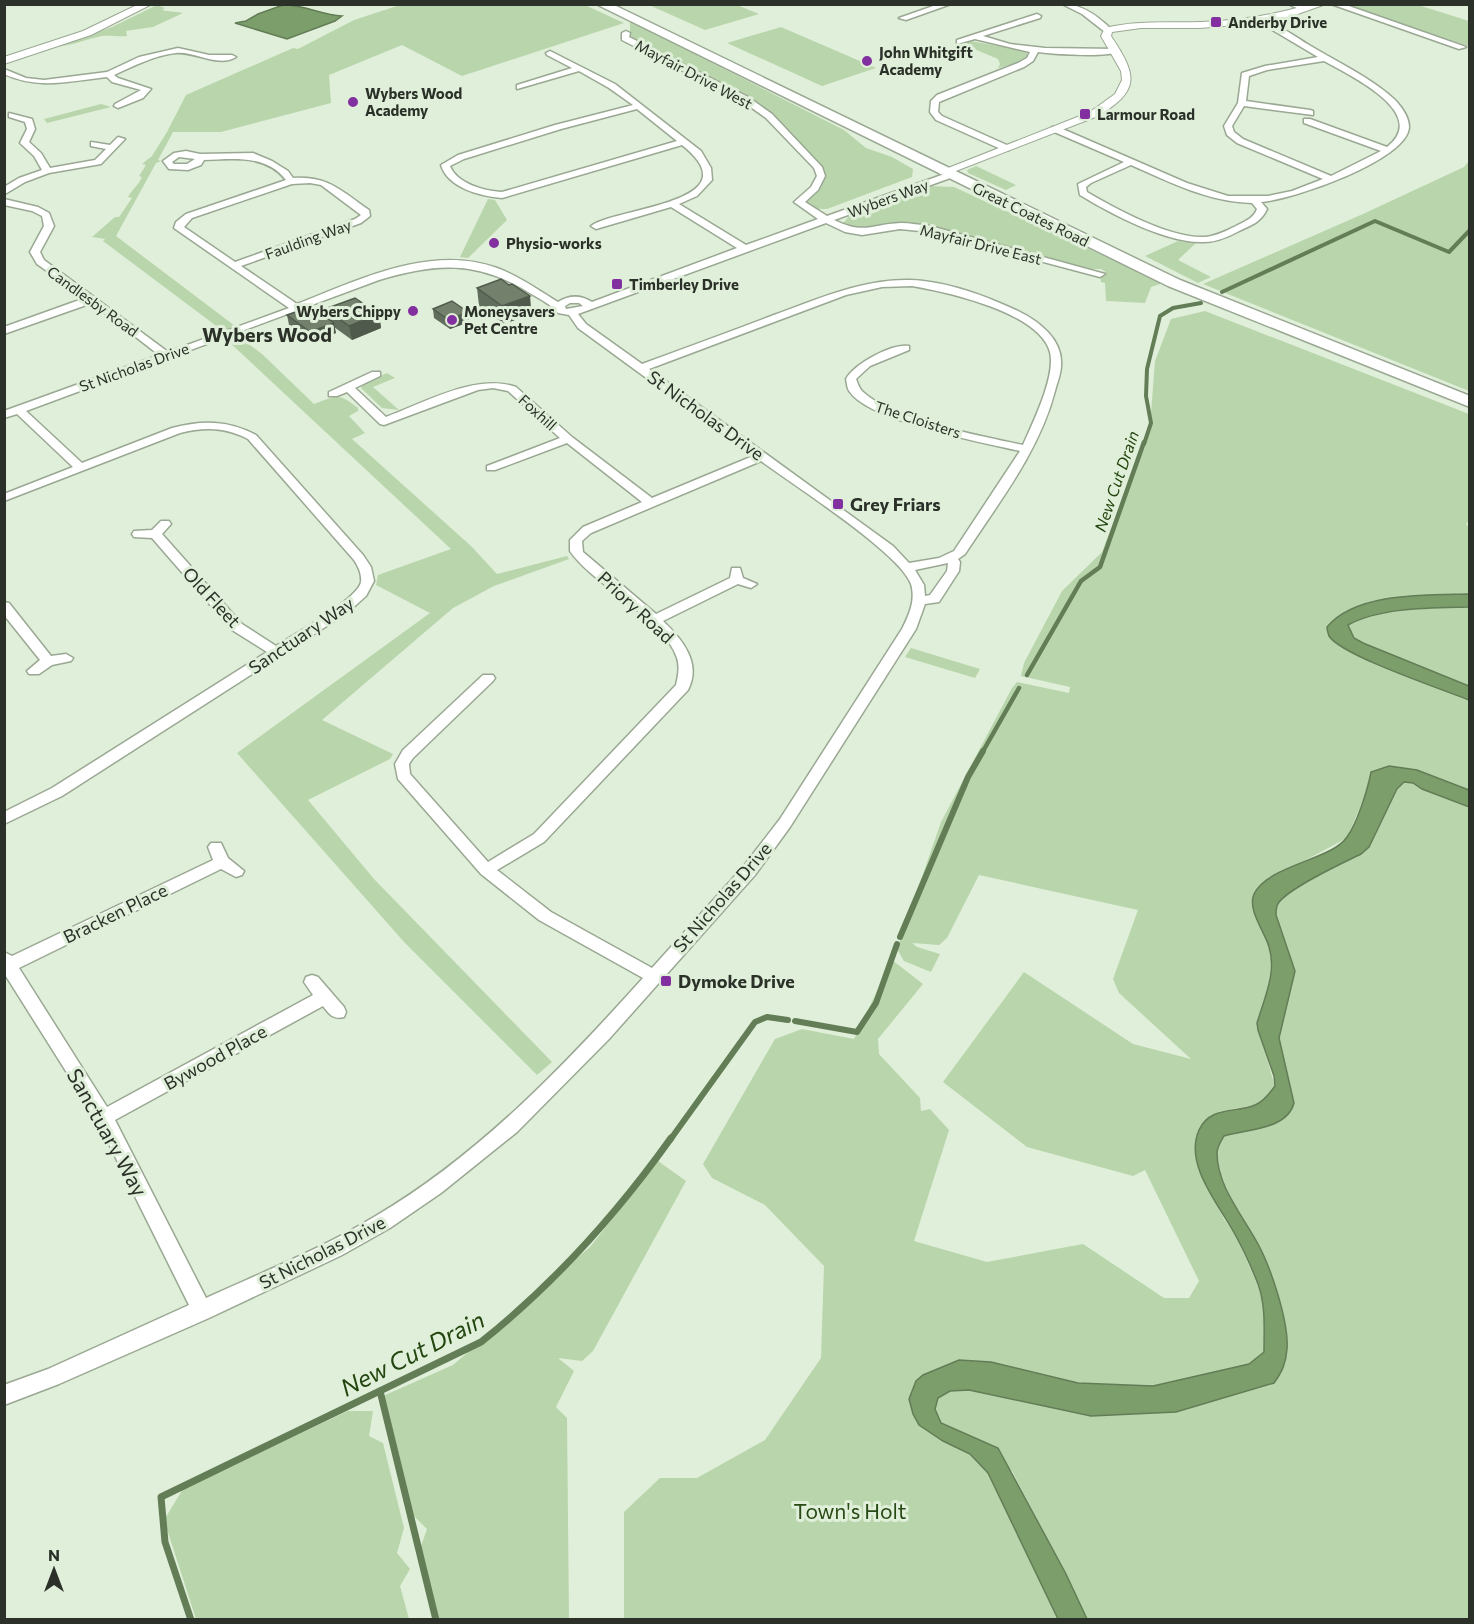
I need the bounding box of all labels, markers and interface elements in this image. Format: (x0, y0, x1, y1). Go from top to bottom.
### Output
place label: Anderby Drive (1228, 13, 1327, 31)
marker: Anderby Drive (1209, 15, 1223, 29)
street label: Mayfair Drive West (632, 35, 756, 113)
place label: John Whitgift Academy (879, 43, 973, 78)
marker: John Whitgift Academy (860, 54, 874, 68)
place label: Wybers Wood Academy (365, 84, 462, 119)
marker: Wybers Wood Academy (346, 95, 360, 109)
place label: Larmour Road (1097, 105, 1195, 123)
marker: Larmour Road (1078, 107, 1092, 121)
street label: Wybers Way (845, 175, 931, 221)
street label: Great Coates Road (970, 178, 1092, 250)
street label: Faulding Way (262, 215, 354, 263)
street label: Mayfair Drive East (918, 220, 1044, 268)
place label: Physio-works (506, 234, 602, 252)
marker: Physio-works (487, 236, 501, 250)
street label: Candlesby Road (44, 262, 142, 340)
place label: Timberley Drive (629, 275, 739, 293)
marker: Timberley Drive (610, 277, 624, 291)
place label: Wybers Chippy (296, 302, 402, 320)
place label: Moneysavers Pet Centre (464, 302, 555, 337)
marker: Wybers Chippy (406, 304, 420, 318)
marker: Moneysavers Pet Centre (445, 313, 459, 327)
district label: Wybers Wood (202, 322, 332, 346)
street label: St Nicholas Drive (77, 339, 191, 395)
street label: St Nicholas Drive (644, 365, 768, 465)
street label: Foxhill (515, 390, 561, 434)
street label: The Cloisters (873, 397, 963, 441)
water label: New Cut Drain (1090, 428, 1142, 534)
place label: Grey Friars (850, 493, 941, 515)
marker: Grey Friars (831, 497, 845, 511)
street label: Old Fleet (179, 562, 245, 632)
street label: Priory Road (593, 566, 679, 648)
street label: Sanctuary Way (244, 592, 358, 678)
street label: St Nicholas Drive (668, 838, 776, 956)
street label: Bracken Place (59, 878, 171, 948)
place label: Dymoke Drive (678, 970, 795, 992)
marker: Dymoke Drive (659, 974, 673, 988)
street label: Bywood Place (160, 1020, 270, 1094)
street label: Sanctuary Way (63, 1064, 153, 1200)
street label: St Nicholas Drive (255, 1211, 389, 1293)
water label: New Cut Drain (335, 1304, 489, 1402)
park label: Town's Holt (794, 1498, 906, 1523)
north arrow (24, 1540, 84, 1600)
text: N (48, 1545, 60, 1564)

